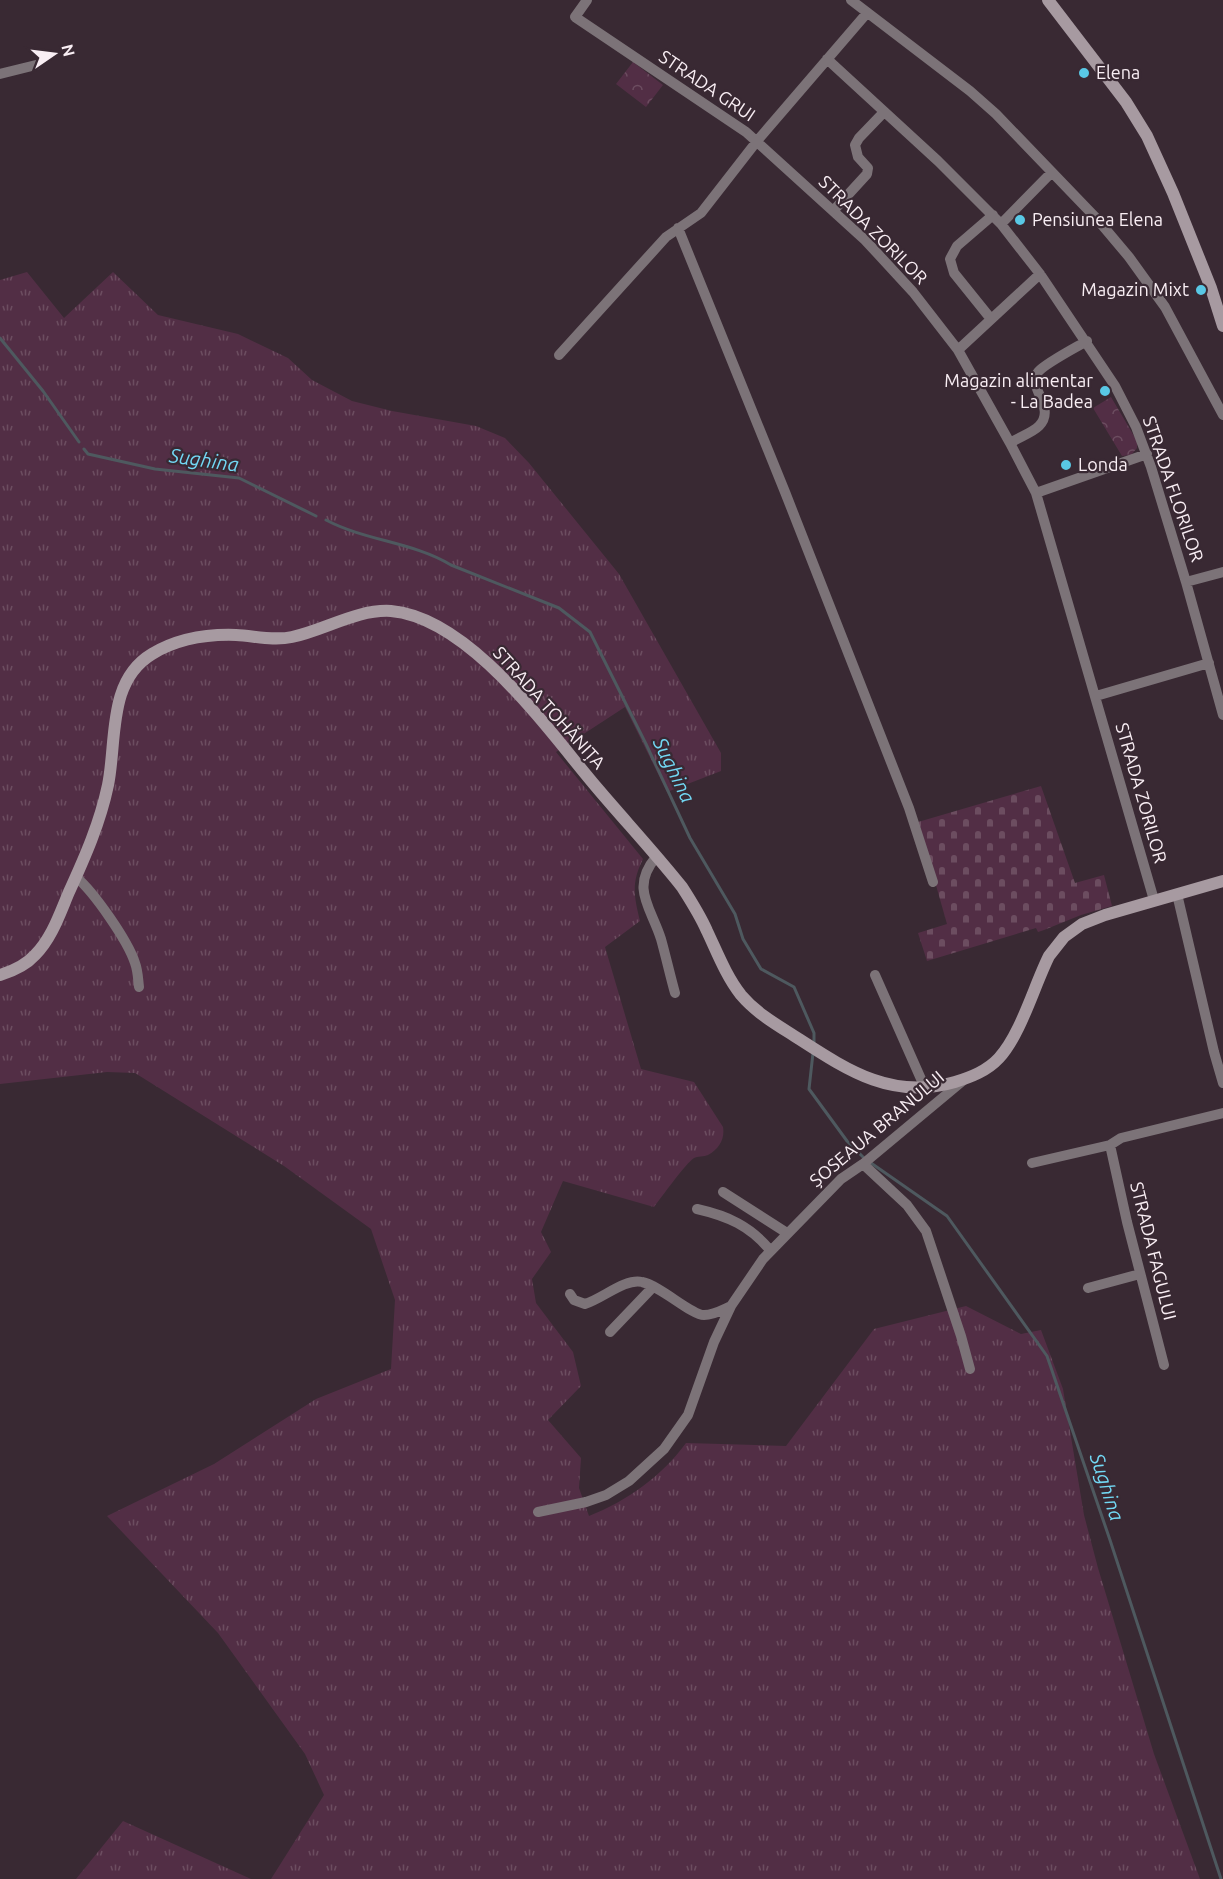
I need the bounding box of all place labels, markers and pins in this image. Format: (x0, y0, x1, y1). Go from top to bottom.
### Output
place label: Elena (1096, 62, 1140, 82)
marker: Elena (1077, 66, 1091, 80)
place label: Pensiunea Elena (1032, 209, 1163, 229)
marker: Pensiunea Elena (1013, 213, 1027, 227)
place label: Magazin Mixt (1081, 279, 1189, 299)
marker: Magazin Mixt (1194, 283, 1208, 297)
place label: Magazin alimentar - La Badea (944, 370, 1093, 411)
marker: Magazin alimentar - La Badea (1098, 384, 1112, 398)
place label: Londa (1078, 454, 1128, 474)
marker: Londa (1059, 458, 1073, 472)

